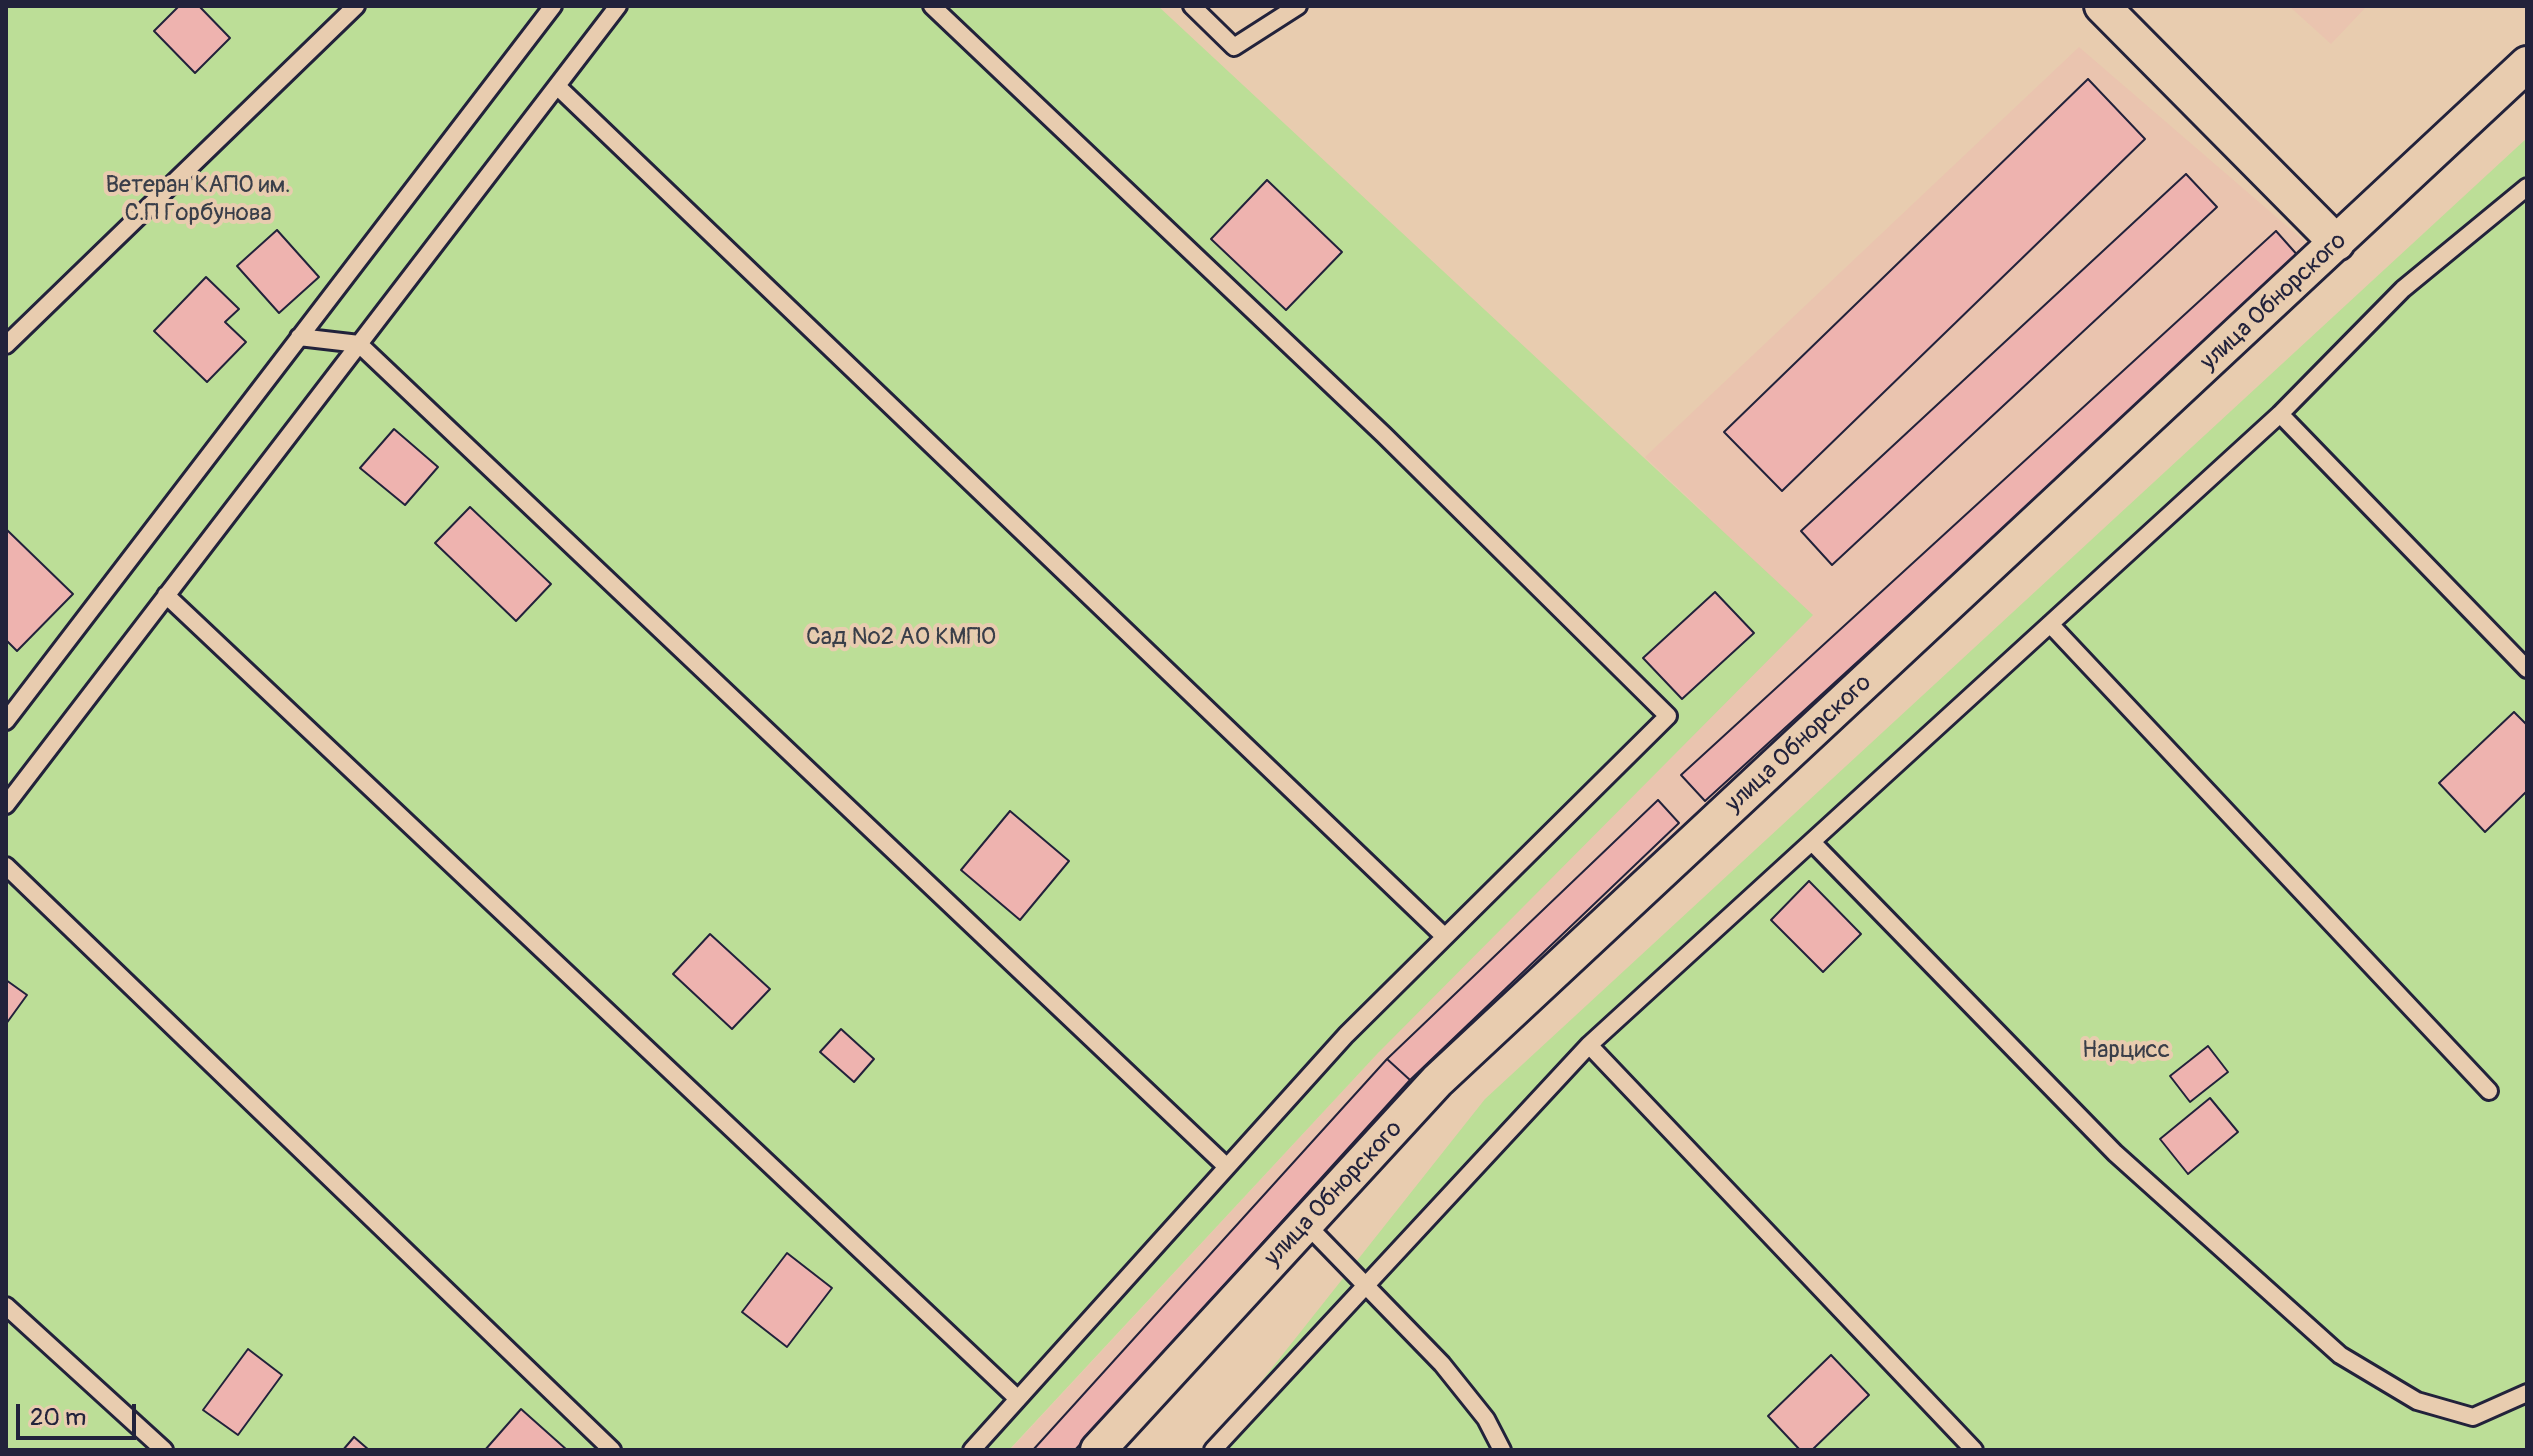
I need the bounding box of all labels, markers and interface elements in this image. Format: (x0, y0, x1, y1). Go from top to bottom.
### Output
park label: Ветеран КАПО им. С.П Горбунова (106, 172, 290, 228)
street label: улица Обнорского (2195, 227, 2353, 377)
park label: Сад №2 АО КМПО (806, 624, 996, 652)
street label: улица Обнорского (1720, 669, 1878, 819)
park label: Нарцисс (2082, 1037, 2170, 1065)
street label: улица Обнорского (1259, 1115, 1409, 1273)
scale bar (20, 1388, 140, 1438)
text: 20 m (30, 1403, 86, 1432)

